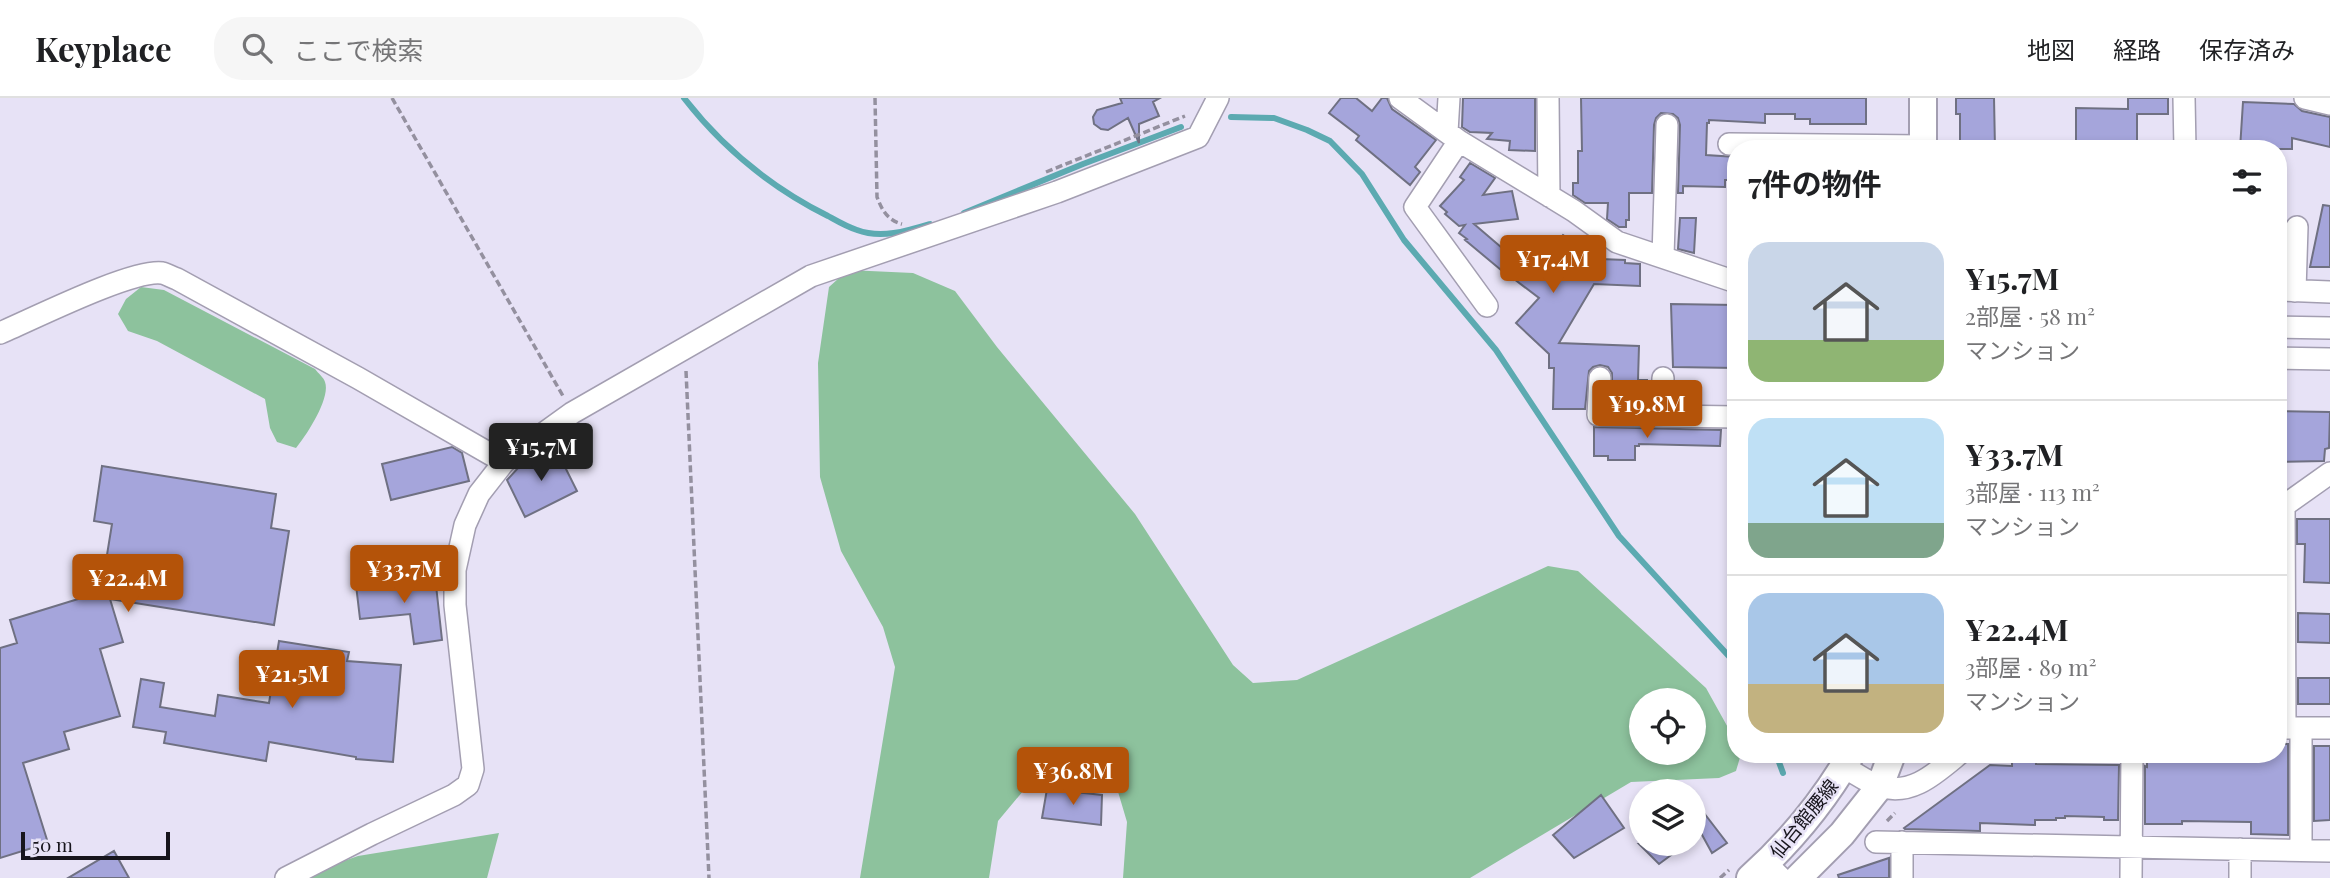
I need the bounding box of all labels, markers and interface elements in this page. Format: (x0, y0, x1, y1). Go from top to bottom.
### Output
search box (214, 17, 704, 80)
text: Keyplace (35, 26, 172, 70)
icon: search (238, 29, 276, 67)
text: ここで検索 (294, 32, 424, 67)
text: 地図 (2027, 33, 2075, 65)
text: 経路 (2113, 33, 2161, 65)
text: 保存済み (2199, 33, 2295, 65)
text: 7件の物件 (1748, 163, 1882, 203)
icon: filters (2228, 163, 2266, 201)
pin: ¥17.4M (1496, 236, 1610, 295)
text: ¥17.4M (1516, 242, 1590, 273)
text: ¥15.7M (1965, 258, 2059, 298)
icon: home (1804, 270, 1888, 354)
text: 2部屋 · 58 m² (1965, 300, 2095, 331)
text: マンション (1965, 334, 2080, 365)
pin: ¥19.8M (1590, 380, 1704, 440)
text: ¥19.8M (1608, 387, 1686, 418)
pin: ¥15.7M (484, 424, 598, 483)
text: ¥15.7M (505, 430, 577, 461)
text: ¥33.7M (1965, 434, 2064, 474)
icon: home (1804, 446, 1888, 530)
text: 3部屋 · 113 m² (1965, 476, 2100, 507)
text: マンション (1965, 510, 2080, 541)
pin: ¥33.7M (347, 546, 461, 605)
text: ¥33.7M (366, 552, 442, 583)
pin: ¥22.4M (71, 554, 185, 614)
text: ¥22.4M (88, 561, 168, 592)
text: ¥22.4M (1965, 609, 2068, 649)
icon: home (1804, 621, 1888, 705)
pin: ¥21.5M (235, 650, 349, 710)
text: 3部屋 · 89 m² (1965, 651, 2097, 682)
text: ¥21.5M (255, 657, 329, 688)
text: マンション (1965, 685, 2080, 716)
map controls (1629, 688, 1706, 856)
button: locate (1629, 688, 1706, 765)
pin: ¥36.8M (1016, 748, 1130, 807)
text: ¥36.8M (1033, 754, 1113, 785)
street label: 仙台館腰線 (1763, 773, 1843, 863)
button: layers (1629, 779, 1706, 856)
scale bar (21, 829, 170, 861)
text: 50 m (32, 831, 73, 857)

